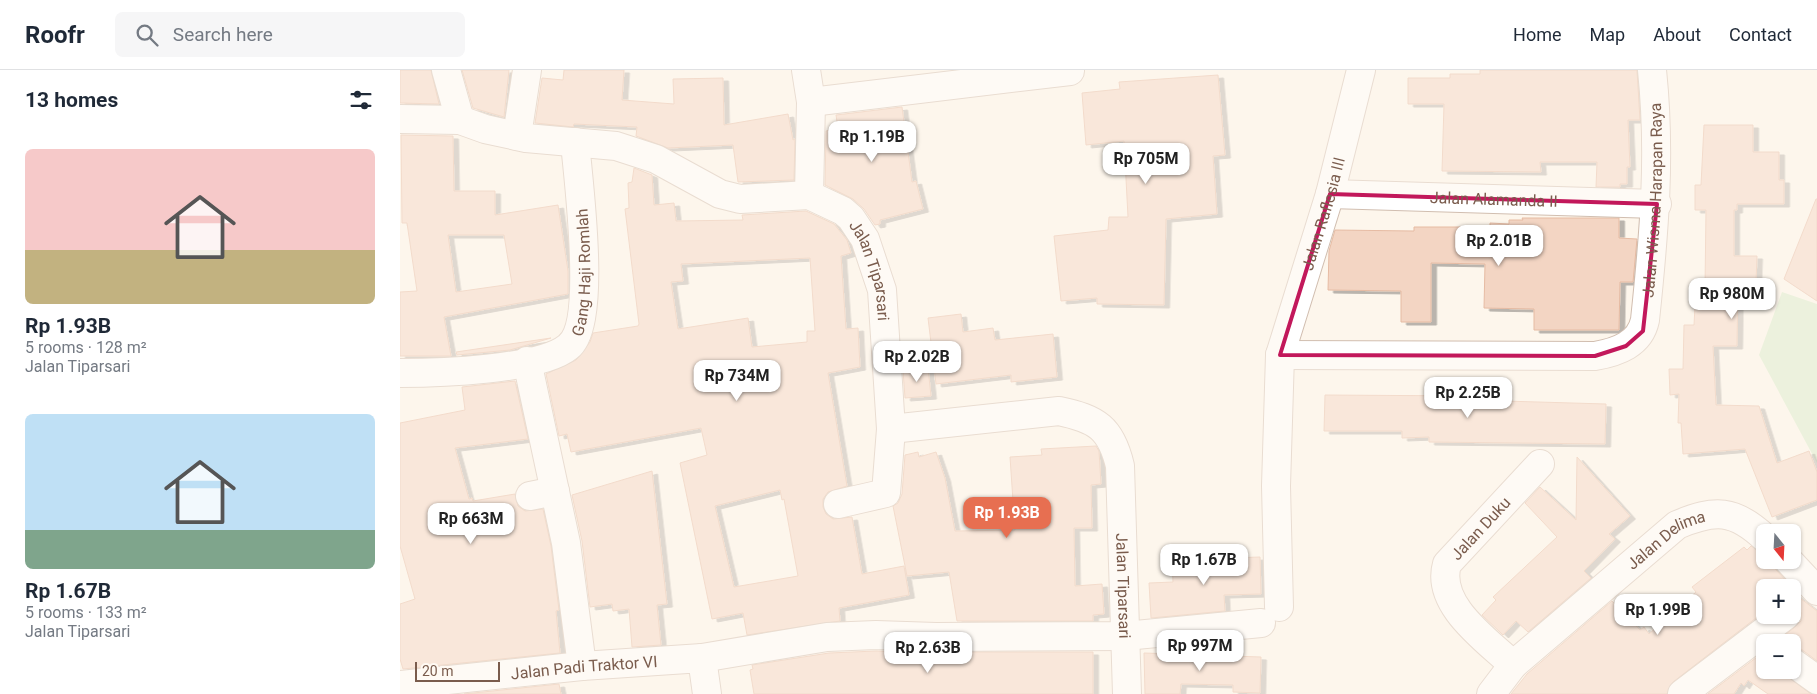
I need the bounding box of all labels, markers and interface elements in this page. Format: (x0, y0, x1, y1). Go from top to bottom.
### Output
search box (115, 12, 465, 57)
text: Roofr (25, 21, 85, 49)
icon: search (133, 21, 161, 49)
text: Search here (173, 23, 273, 46)
text: Home (1513, 24, 1562, 45)
text: Map (1590, 24, 1625, 45)
text: About (1653, 24, 1701, 45)
text: Contact (1729, 24, 1792, 45)
icon: filters (347, 86, 375, 114)
text: 13 homes (25, 88, 118, 112)
street label: Jalan Wisma Harapan Raya (1638, 102, 1666, 298)
pin: Rp 1.19B (820, 121, 924, 163)
text: Rp 1.19B (839, 127, 905, 146)
pin: Rp 705M (1100, 142, 1192, 185)
text: Rp 705M (1114, 149, 1178, 168)
street label: Jalan Raflesia III (1298, 155, 1349, 273)
icon: home (155, 182, 245, 272)
street label: Jalan Alamanda II (1430, 188, 1558, 211)
street label: Gang Haji Romlah (568, 208, 594, 339)
street label: Jalan Tiparsari (845, 217, 893, 321)
pin: Rp 2.01B (1447, 224, 1551, 267)
text: Rp 2.01B (1466, 231, 1532, 250)
pin: Rp 980M (1686, 278, 1778, 320)
text: Rp 980M (1700, 284, 1764, 303)
text: Rp 1.93B (25, 314, 111, 338)
text: 5 rooms · 128 m² (25, 338, 147, 357)
pin: Rp 2.02B (865, 340, 969, 383)
text: Rp 2.02B (884, 347, 950, 366)
text: Jalan Tiparsari (25, 357, 130, 376)
pin: Rp 734M (691, 360, 783, 402)
text: Rp 734M (705, 366, 769, 385)
pin: Rp 2.25B (1416, 376, 1520, 419)
text: Rp 2.25B (1435, 383, 1501, 402)
icon: home (155, 447, 245, 537)
street label: Jalan Duku (1447, 493, 1515, 564)
pin: Rp 1.93B (955, 496, 1059, 539)
pin: Rp 663M (425, 502, 517, 545)
text: Rp 1.93B (974, 503, 1040, 522)
street label: Jalan Delima (1623, 507, 1707, 574)
text: Rp 663M (439, 509, 503, 528)
north arrow (1756, 524, 1801, 569)
map controls (1756, 524, 1801, 679)
street label: Jalan Tiparsari (1112, 533, 1134, 639)
pin: Rp 1.67B (1152, 544, 1256, 586)
text: Rp 1.67B (1171, 550, 1237, 569)
text: Rp 1.67B (25, 579, 111, 603)
button: + (1756, 579, 1801, 624)
pin: Rp 1.99B (1606, 594, 1710, 636)
text: Rp 1.99B (1625, 600, 1691, 619)
text: 5 rooms · 133 m² (25, 603, 147, 622)
text: Jalan Tiparsari (25, 622, 130, 641)
pin: Rp 997M (1154, 630, 1246, 672)
pin: Rp 2.63B (876, 632, 980, 674)
button: − (1756, 634, 1801, 679)
text: Rp 997M (1168, 636, 1232, 655)
text: Rp 2.63B (895, 638, 961, 657)
street label: Jalan Padi Traktor VI (510, 652, 658, 683)
scale bar (415, 659, 500, 682)
text: 20 m (422, 663, 454, 679)

